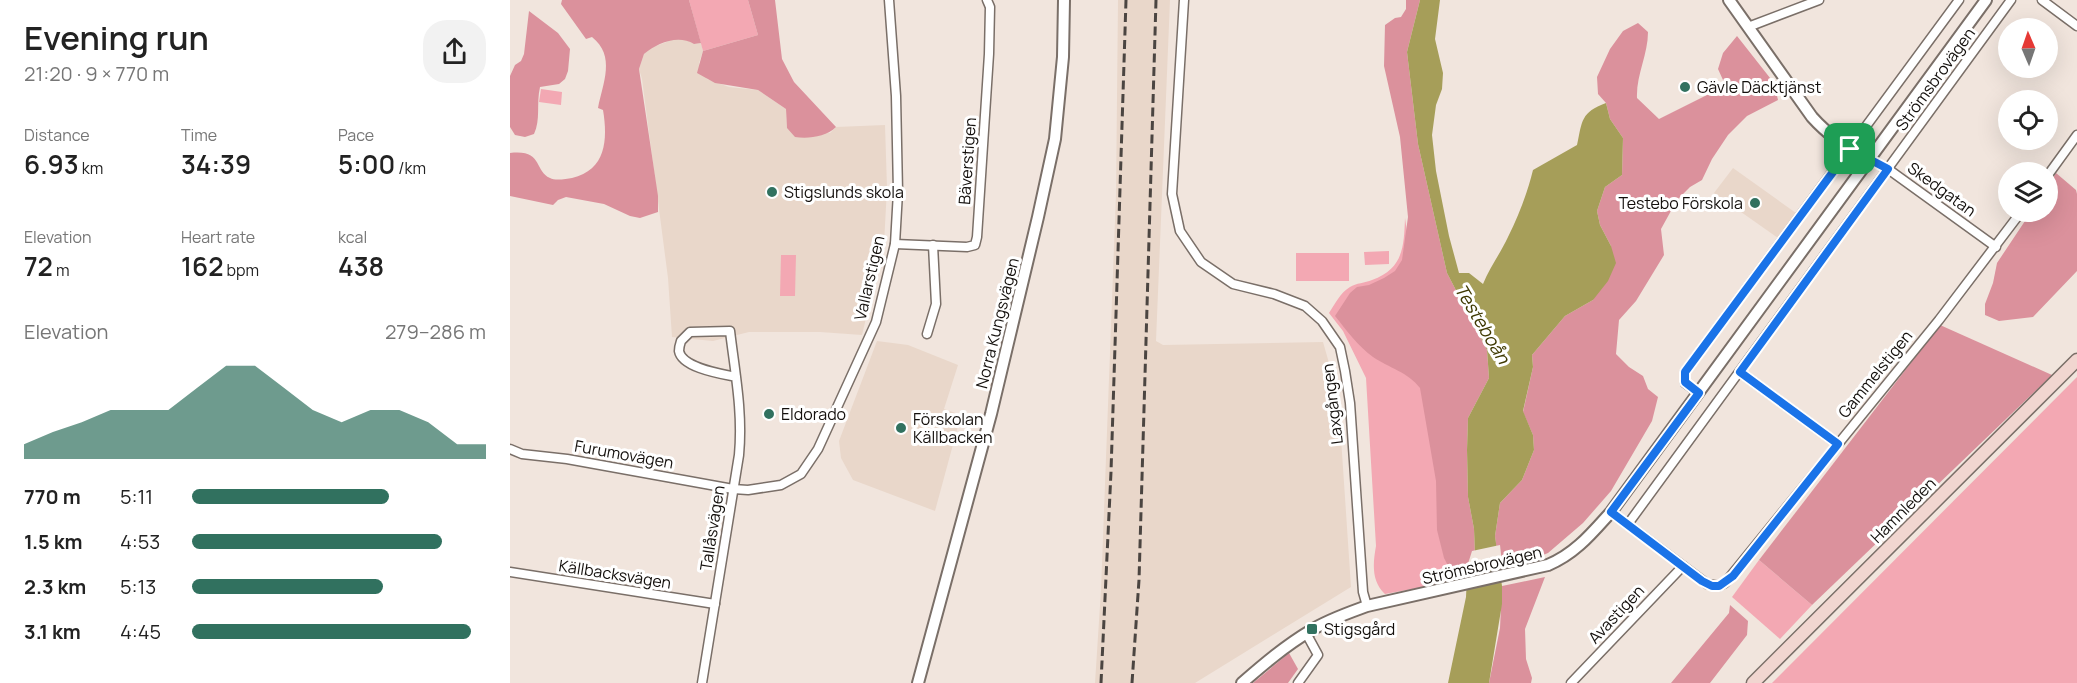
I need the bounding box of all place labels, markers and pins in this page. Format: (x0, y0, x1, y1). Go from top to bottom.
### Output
place label: Gävle Däcktjänst (1697, 76, 1821, 98)
marker: Gävle Däcktjänst (1678, 80, 1692, 94)
pin (1824, 123, 1875, 174)
place label: Stigslunds skola (784, 181, 904, 203)
marker: Stigslunds skola (765, 185, 779, 199)
place label: Testebo Förskola (1618, 192, 1743, 214)
marker: Testebo Förskola (1748, 196, 1762, 210)
place label: Eldorado (781, 403, 846, 425)
marker: Eldorado (762, 407, 776, 421)
place label: Förskolan Källbacken (913, 408, 992, 448)
marker: Förskolan Källbacken (894, 421, 908, 435)
place label: Stigsgård (1324, 618, 1395, 640)
marker: Stigsgård (1305, 622, 1319, 636)

